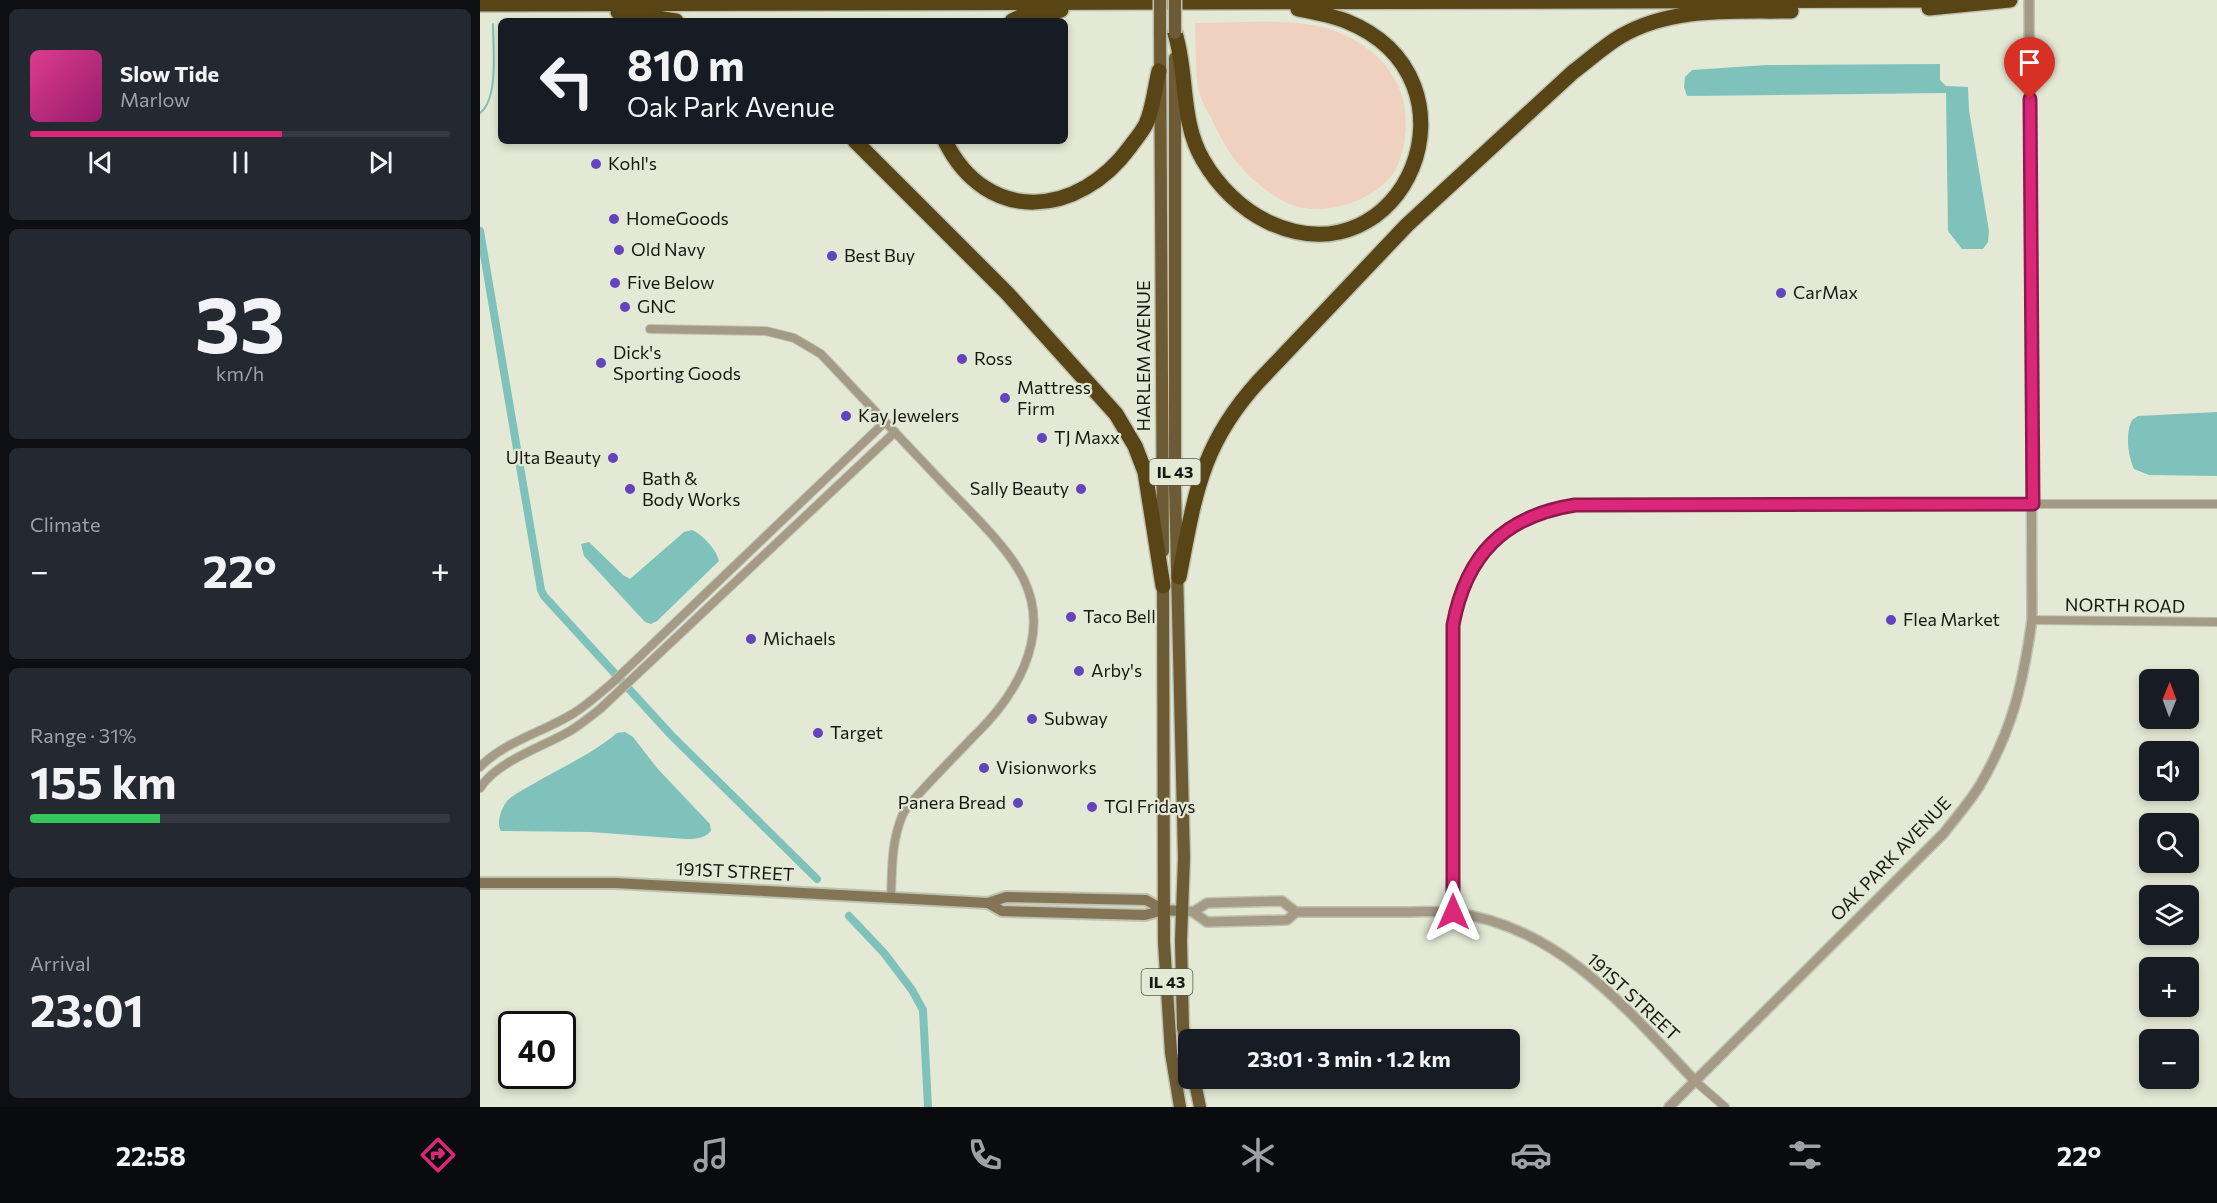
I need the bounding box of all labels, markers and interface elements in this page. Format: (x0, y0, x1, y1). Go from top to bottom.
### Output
pin (2004, 37, 2055, 99)
text: 810 m (627, 38, 745, 90)
icon: left (528, 42, 606, 120)
icon: arrive (2013, 46, 2046, 79)
text: Slow Tide (120, 60, 219, 87)
text: Marlow (120, 87, 190, 111)
text: Oak Park Avenue (627, 90, 835, 123)
icon: previous (84, 146, 117, 179)
icon: pause (224, 146, 257, 179)
icon: next (364, 146, 397, 179)
place label: Kohl's (608, 152, 657, 174)
marker: Kohl's (589, 157, 603, 171)
place label: HomeGoods (626, 207, 729, 229)
marker: HomeGoods (607, 212, 621, 226)
place label: Old Navy (631, 238, 705, 260)
marker: Old Navy (612, 243, 626, 257)
place label: Best Buy (844, 244, 915, 266)
marker: Best Buy (825, 249, 839, 263)
place label: Five Below (627, 271, 714, 293)
text: 33 (195, 274, 285, 369)
marker: Five Below (608, 276, 622, 290)
street label: HARLEM AVENUE (1132, 280, 1154, 432)
place label: CarMax (1793, 281, 1858, 303)
marker: CarMax (1774, 286, 1788, 300)
place label: GNC (637, 295, 676, 317)
marker: GNC (618, 300, 632, 314)
place label: Dick's Sporting Goods (613, 341, 741, 384)
place label: Ross (974, 347, 1012, 369)
marker: Ross (955, 352, 969, 366)
marker: Dick's Sporting Goods (594, 356, 608, 370)
text: km/h (216, 361, 264, 385)
place label: Mattress Firm (1017, 376, 1091, 419)
marker: Mattress Firm (998, 391, 1012, 405)
place label: Kay Jewelers (858, 404, 959, 426)
marker: Kay Jewelers (839, 409, 853, 423)
place label: TJ Maxx (1054, 426, 1120, 448)
marker: TJ Maxx (1035, 431, 1049, 445)
place label: Ulta Beauty (506, 446, 601, 468)
marker: Ulta Beauty (606, 451, 620, 465)
road number: IL 43 (1150, 459, 1200, 485)
place label: Bath & Body Works (642, 467, 741, 510)
place label: Sally Beauty (970, 477, 1069, 499)
marker: Bath & Body Works (623, 482, 637, 496)
marker: Sally Beauty (1074, 482, 1088, 496)
text: Climate (30, 512, 100, 536)
text: 22° (203, 542, 277, 597)
text: − (30, 549, 49, 590)
text: + (431, 549, 450, 590)
street label: NORTH ROAD (2065, 593, 2185, 617)
place label: Taco Bell (1083, 605, 1156, 627)
place label: Flea Market (1903, 608, 2000, 630)
marker: Taco Bell (1064, 610, 1078, 624)
marker: Flea Market (1884, 613, 1898, 627)
place label: Michaels (763, 627, 836, 649)
marker: Michaels (744, 632, 758, 646)
place label: Arby's (1091, 659, 1142, 681)
marker: Arby's (1072, 664, 1086, 678)
north arrow (2139, 669, 2199, 729)
map controls (2139, 669, 2199, 1089)
place label: Subway (1044, 707, 1108, 729)
marker: Subway (1025, 712, 1039, 726)
place label: Target (830, 721, 883, 743)
text: Range · 31% (30, 723, 136, 747)
marker: Target (811, 726, 825, 740)
button: sound (2139, 741, 2199, 801)
text: 155 km (30, 753, 177, 808)
place label: Visionworks (996, 756, 1097, 778)
marker: Visionworks (977, 761, 991, 775)
place label: Panera Bread (898, 791, 1006, 813)
street label: OAK PARK AVENUE (1825, 792, 1955, 925)
place label: TGI Fridays (1104, 795, 1196, 817)
marker: Panera Bread (1011, 796, 1025, 810)
marker: TGI Fridays (1085, 800, 1099, 814)
button: search (2139, 813, 2199, 873)
street label: 191ST STREET (675, 857, 795, 885)
position arrow (1421, 880, 1485, 944)
button: layers (2139, 885, 2199, 945)
street label: 191ST STREET (1583, 948, 1685, 1045)
text: Arrival (30, 951, 91, 975)
button: + (2139, 957, 2199, 1017)
road number: IL 43 (1142, 969, 1192, 995)
text: 23:01 (30, 981, 144, 1036)
speed limit sign: 40 (498, 1011, 576, 1089)
button: − (2139, 1029, 2199, 1089)
text: 23:01 · 3 min · 1.2 km (1247, 1045, 1451, 1072)
icon: directions (417, 1134, 459, 1176)
icon: music (690, 1134, 732, 1176)
icon: phone (964, 1134, 1006, 1176)
icon: climate (1237, 1134, 1279, 1176)
icon: car (1510, 1134, 1552, 1176)
icon: filters (1784, 1134, 1826, 1176)
text: 22:58 (116, 1139, 186, 1172)
text: 22° (2057, 1139, 2101, 1172)

